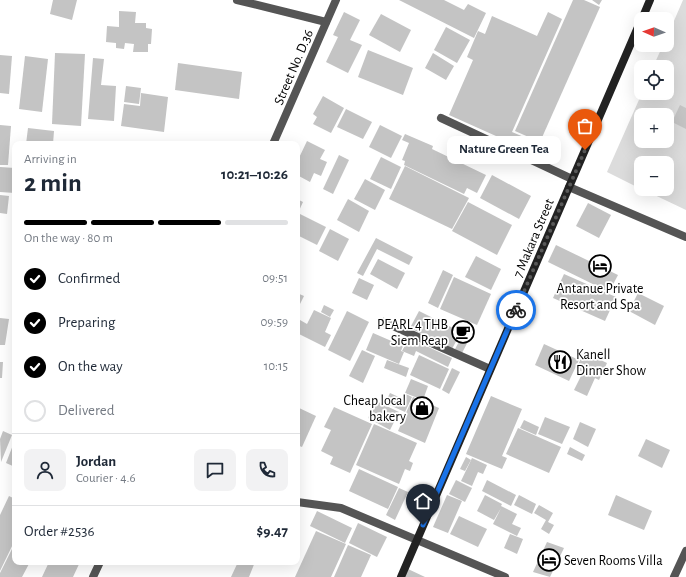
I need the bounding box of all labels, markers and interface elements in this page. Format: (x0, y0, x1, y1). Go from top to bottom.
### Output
north arrow (634, 12, 674, 52)
map controls (634, 12, 674, 196)
street label: Street No. D.36 (272, 28, 316, 107)
button: locate (634, 60, 674, 100)
button: + (634, 108, 674, 148)
pin (568, 109, 602, 150)
icon: bag (574, 115, 596, 137)
callout: Nature Green Tea (447, 136, 561, 164)
text: Nature Green Tea (459, 143, 549, 156)
text: Arriving in (24, 153, 77, 166)
button: − (634, 156, 674, 196)
text: 10:21–10:26 (221, 167, 288, 182)
text: 2 min (24, 170, 82, 196)
street label: 7 Makara Street (511, 196, 557, 280)
text: On the way · 80 m (24, 232, 113, 245)
hotel icon: Antanue Private Resort and Spa (587, 253, 613, 279)
icon: check (24, 268, 46, 290)
text: Confirmed (58, 271, 120, 286)
text: 09:51 (262, 272, 288, 285)
place label: Antanue Private Resort and Spa (557, 282, 643, 312)
courier (496, 290, 536, 330)
icon: bike (505, 299, 527, 321)
icon: check (24, 312, 46, 334)
text: Preparing (58, 315, 115, 330)
text: 09:59 (261, 316, 288, 329)
place label: PEARL 4 THB Siem Reap (377, 318, 448, 348)
cafe icon: PEARL 4 THB Siem Reap (450, 319, 476, 345)
place label: Kanell Dinner Show (576, 348, 646, 378)
restaurant icon: Kanell Dinner Show (547, 349, 573, 375)
icon: check (24, 356, 46, 378)
text: On the way (58, 359, 123, 374)
text: 10:15 (264, 360, 288, 373)
place label: Cheap local bakery (344, 394, 406, 424)
shop icon: Cheap local bakery (409, 395, 435, 421)
text: Delivered (58, 403, 115, 418)
button: person (24, 449, 66, 491)
button: chat (194, 449, 236, 491)
button: phone (246, 449, 288, 491)
text: Jordan (76, 454, 116, 469)
text: Courier · 4.6 (76, 472, 136, 485)
pin (406, 484, 440, 525)
icon: home (412, 490, 434, 512)
text: Order #2536 (24, 524, 94, 539)
text: $9.47 (257, 524, 288, 539)
hotel icon: Seven Rooms Villa (536, 547, 562, 573)
place label: Seven Rooms Villa (564, 554, 663, 568)

